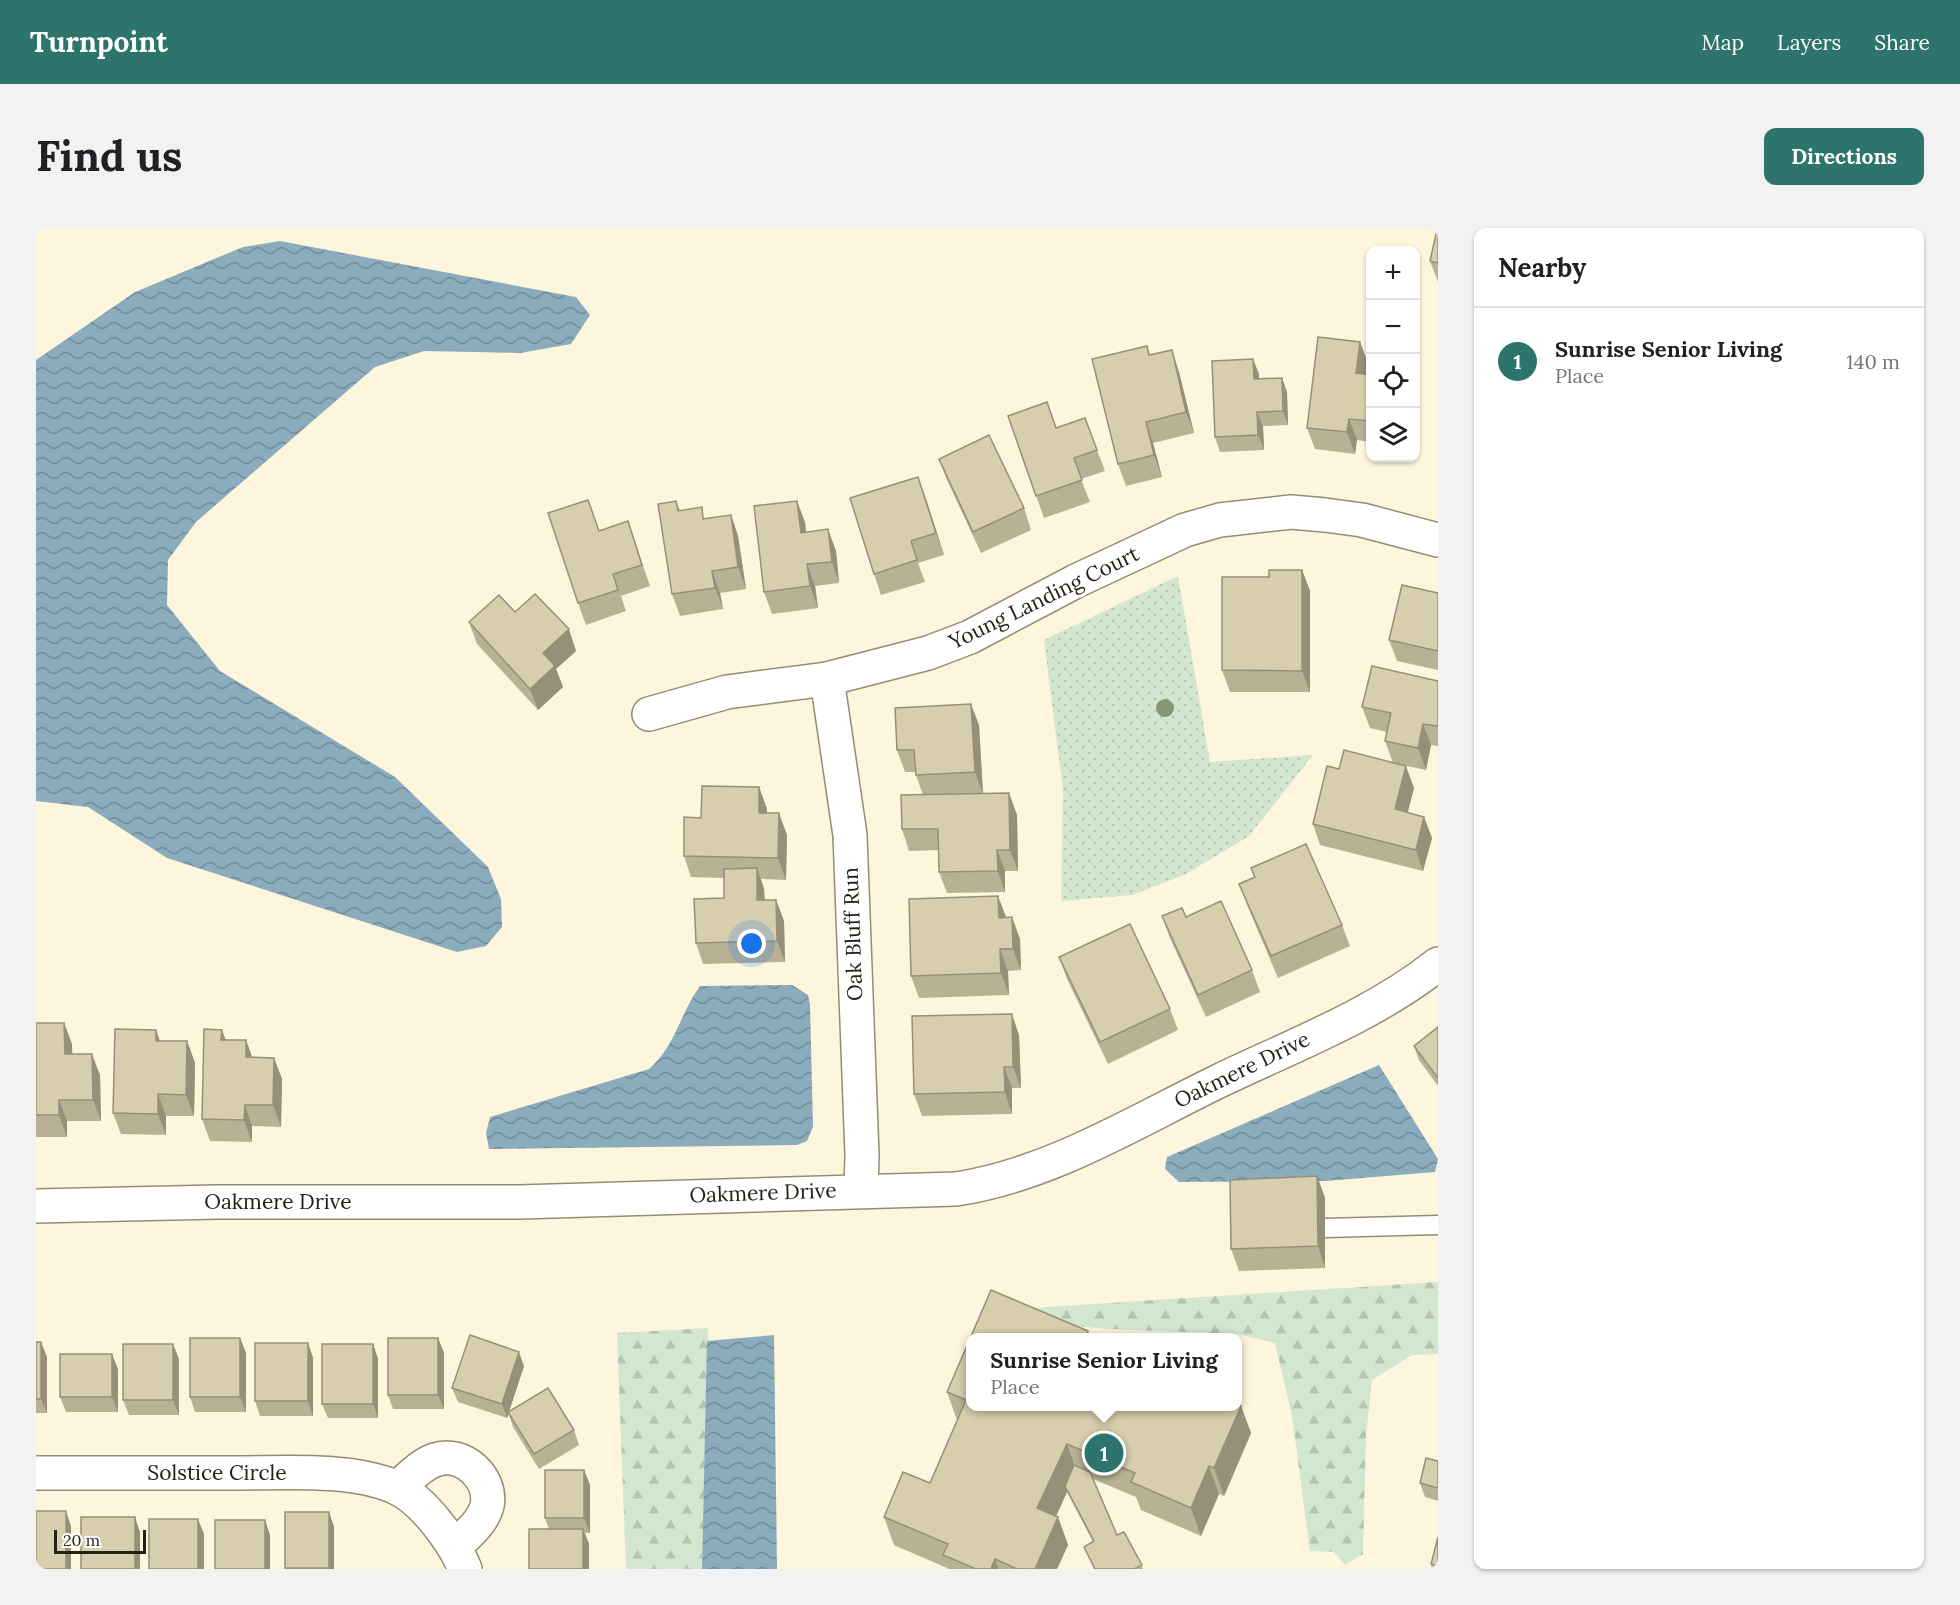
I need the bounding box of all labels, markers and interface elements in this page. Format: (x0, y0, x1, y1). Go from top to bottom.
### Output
text: Turnpoint (30, 24, 168, 60)
text: Map (1701, 29, 1744, 56)
text: Layers (1777, 29, 1841, 56)
text: Share (1874, 29, 1930, 56)
button: Directions (1764, 128, 1924, 185)
text: Find us (36, 129, 182, 183)
map controls (1366, 246, 1420, 462)
button: + (1366, 246, 1420, 300)
text: Nearby (1498, 251, 1586, 284)
button: − (1366, 300, 1420, 354)
text: Sunrise Senior Living (1555, 335, 1782, 363)
text: 1 (1513, 349, 1522, 374)
text: 140 m (1846, 349, 1900, 374)
button: locate (1366, 354, 1420, 408)
text: Place (1555, 363, 1604, 388)
button: layers (1366, 408, 1420, 462)
street label: Young Landing Court (944, 539, 1144, 656)
street label: Oak Bluff Run (837, 866, 868, 1001)
your location (737, 929, 766, 958)
street label: Oakmere Drive (1170, 1025, 1314, 1114)
street label: Oakmere Drive (689, 1176, 837, 1209)
street label: Oakmere Drive (204, 1188, 352, 1215)
popup (966, 1333, 1242, 1411)
text: Sunrise Senior Living (990, 1346, 1218, 1374)
text: Place (990, 1374, 1039, 1399)
pin: 1 (1084, 1430, 1124, 1476)
street label: Solstice Circle (147, 1459, 287, 1486)
scale bar (54, 1527, 146, 1554)
text: 20 m (63, 1530, 100, 1550)

